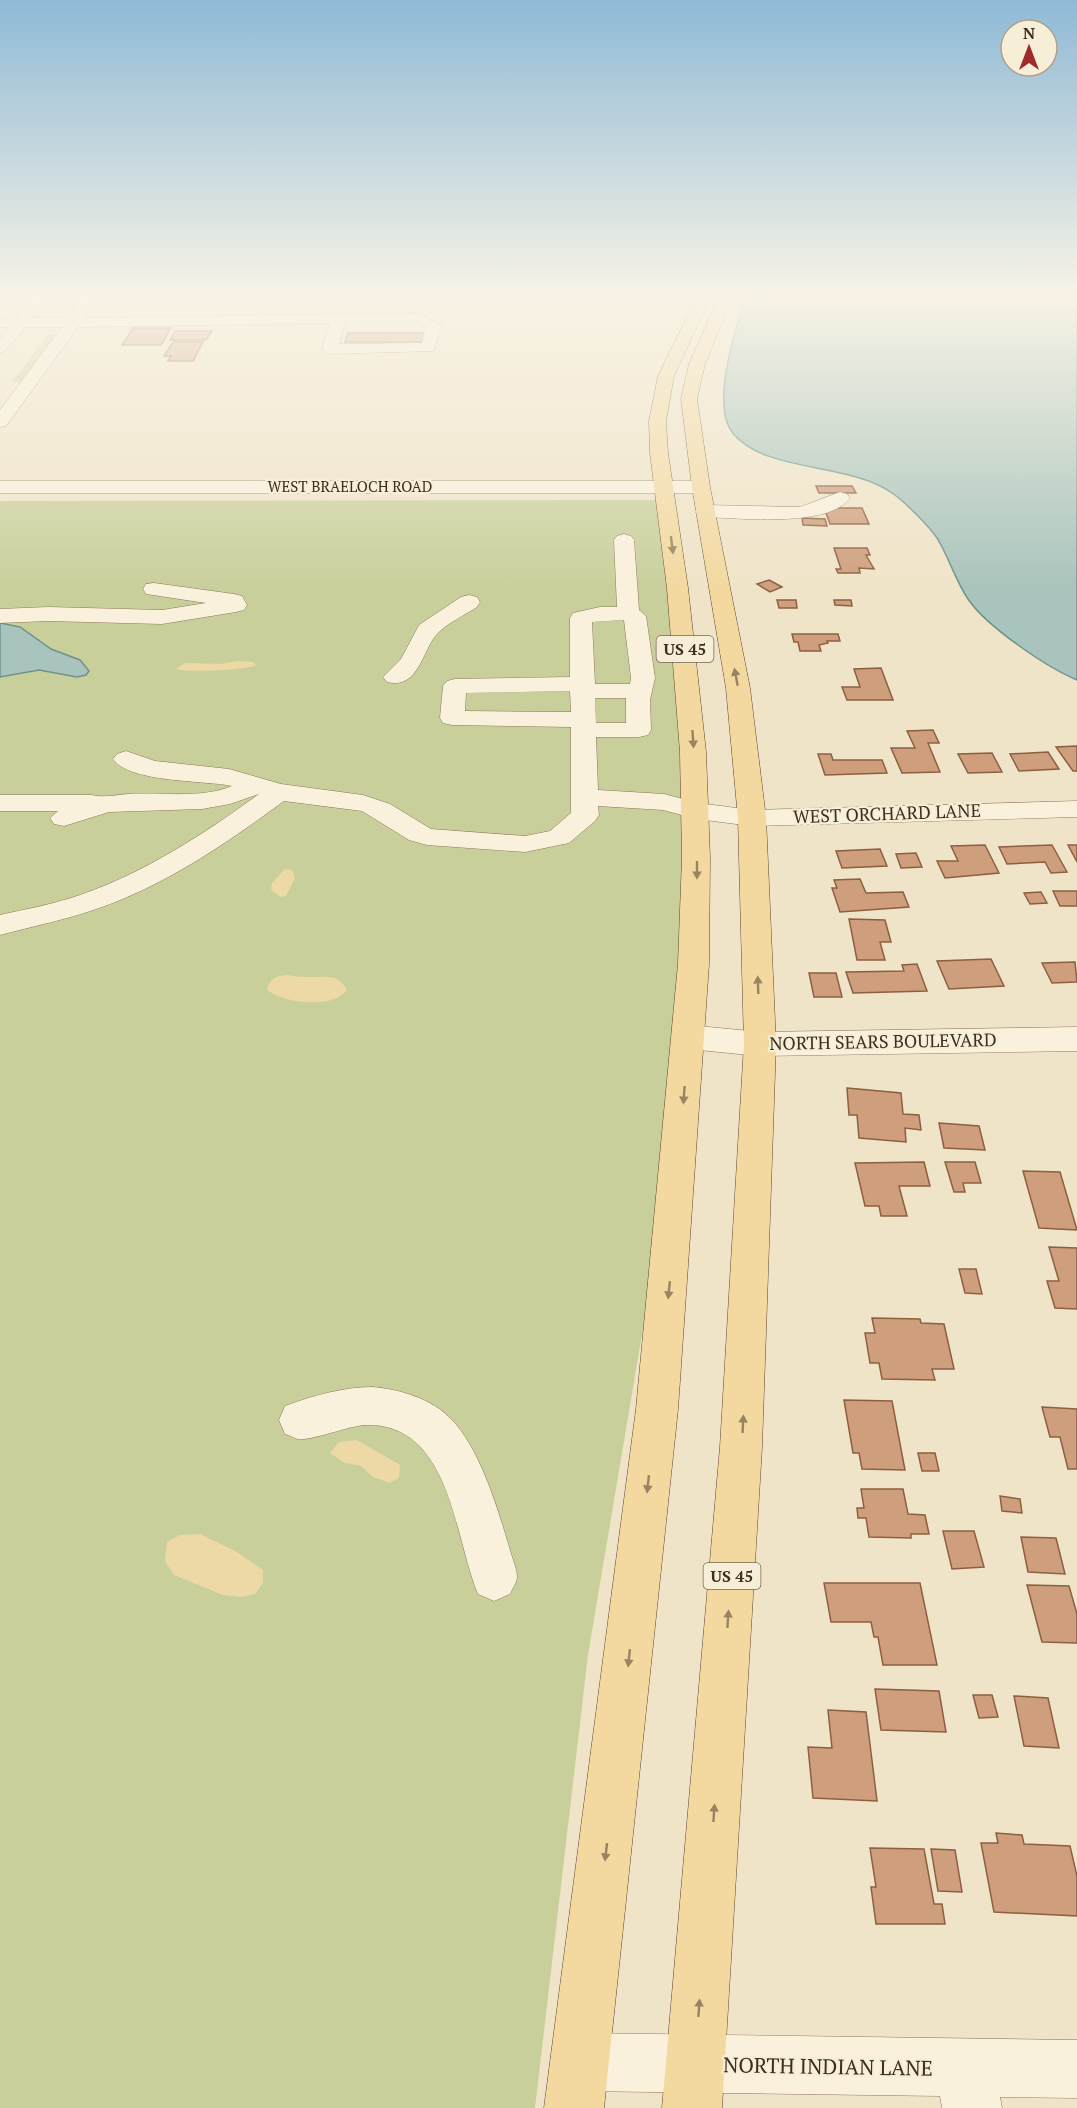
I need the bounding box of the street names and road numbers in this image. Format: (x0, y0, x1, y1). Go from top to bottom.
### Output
street label: WEST BRAELOCH ROAD (268, 476, 432, 496)
road number: US 45 (656, 636, 714, 662)
street label: WEST ORCHARD LANE (793, 798, 981, 828)
street label: NORTH SEARS BOULEVARD (769, 1027, 997, 1055)
road number: US 45 (704, 1563, 760, 1589)
street label: NORTH INDIAN LANE (723, 2050, 933, 2082)

